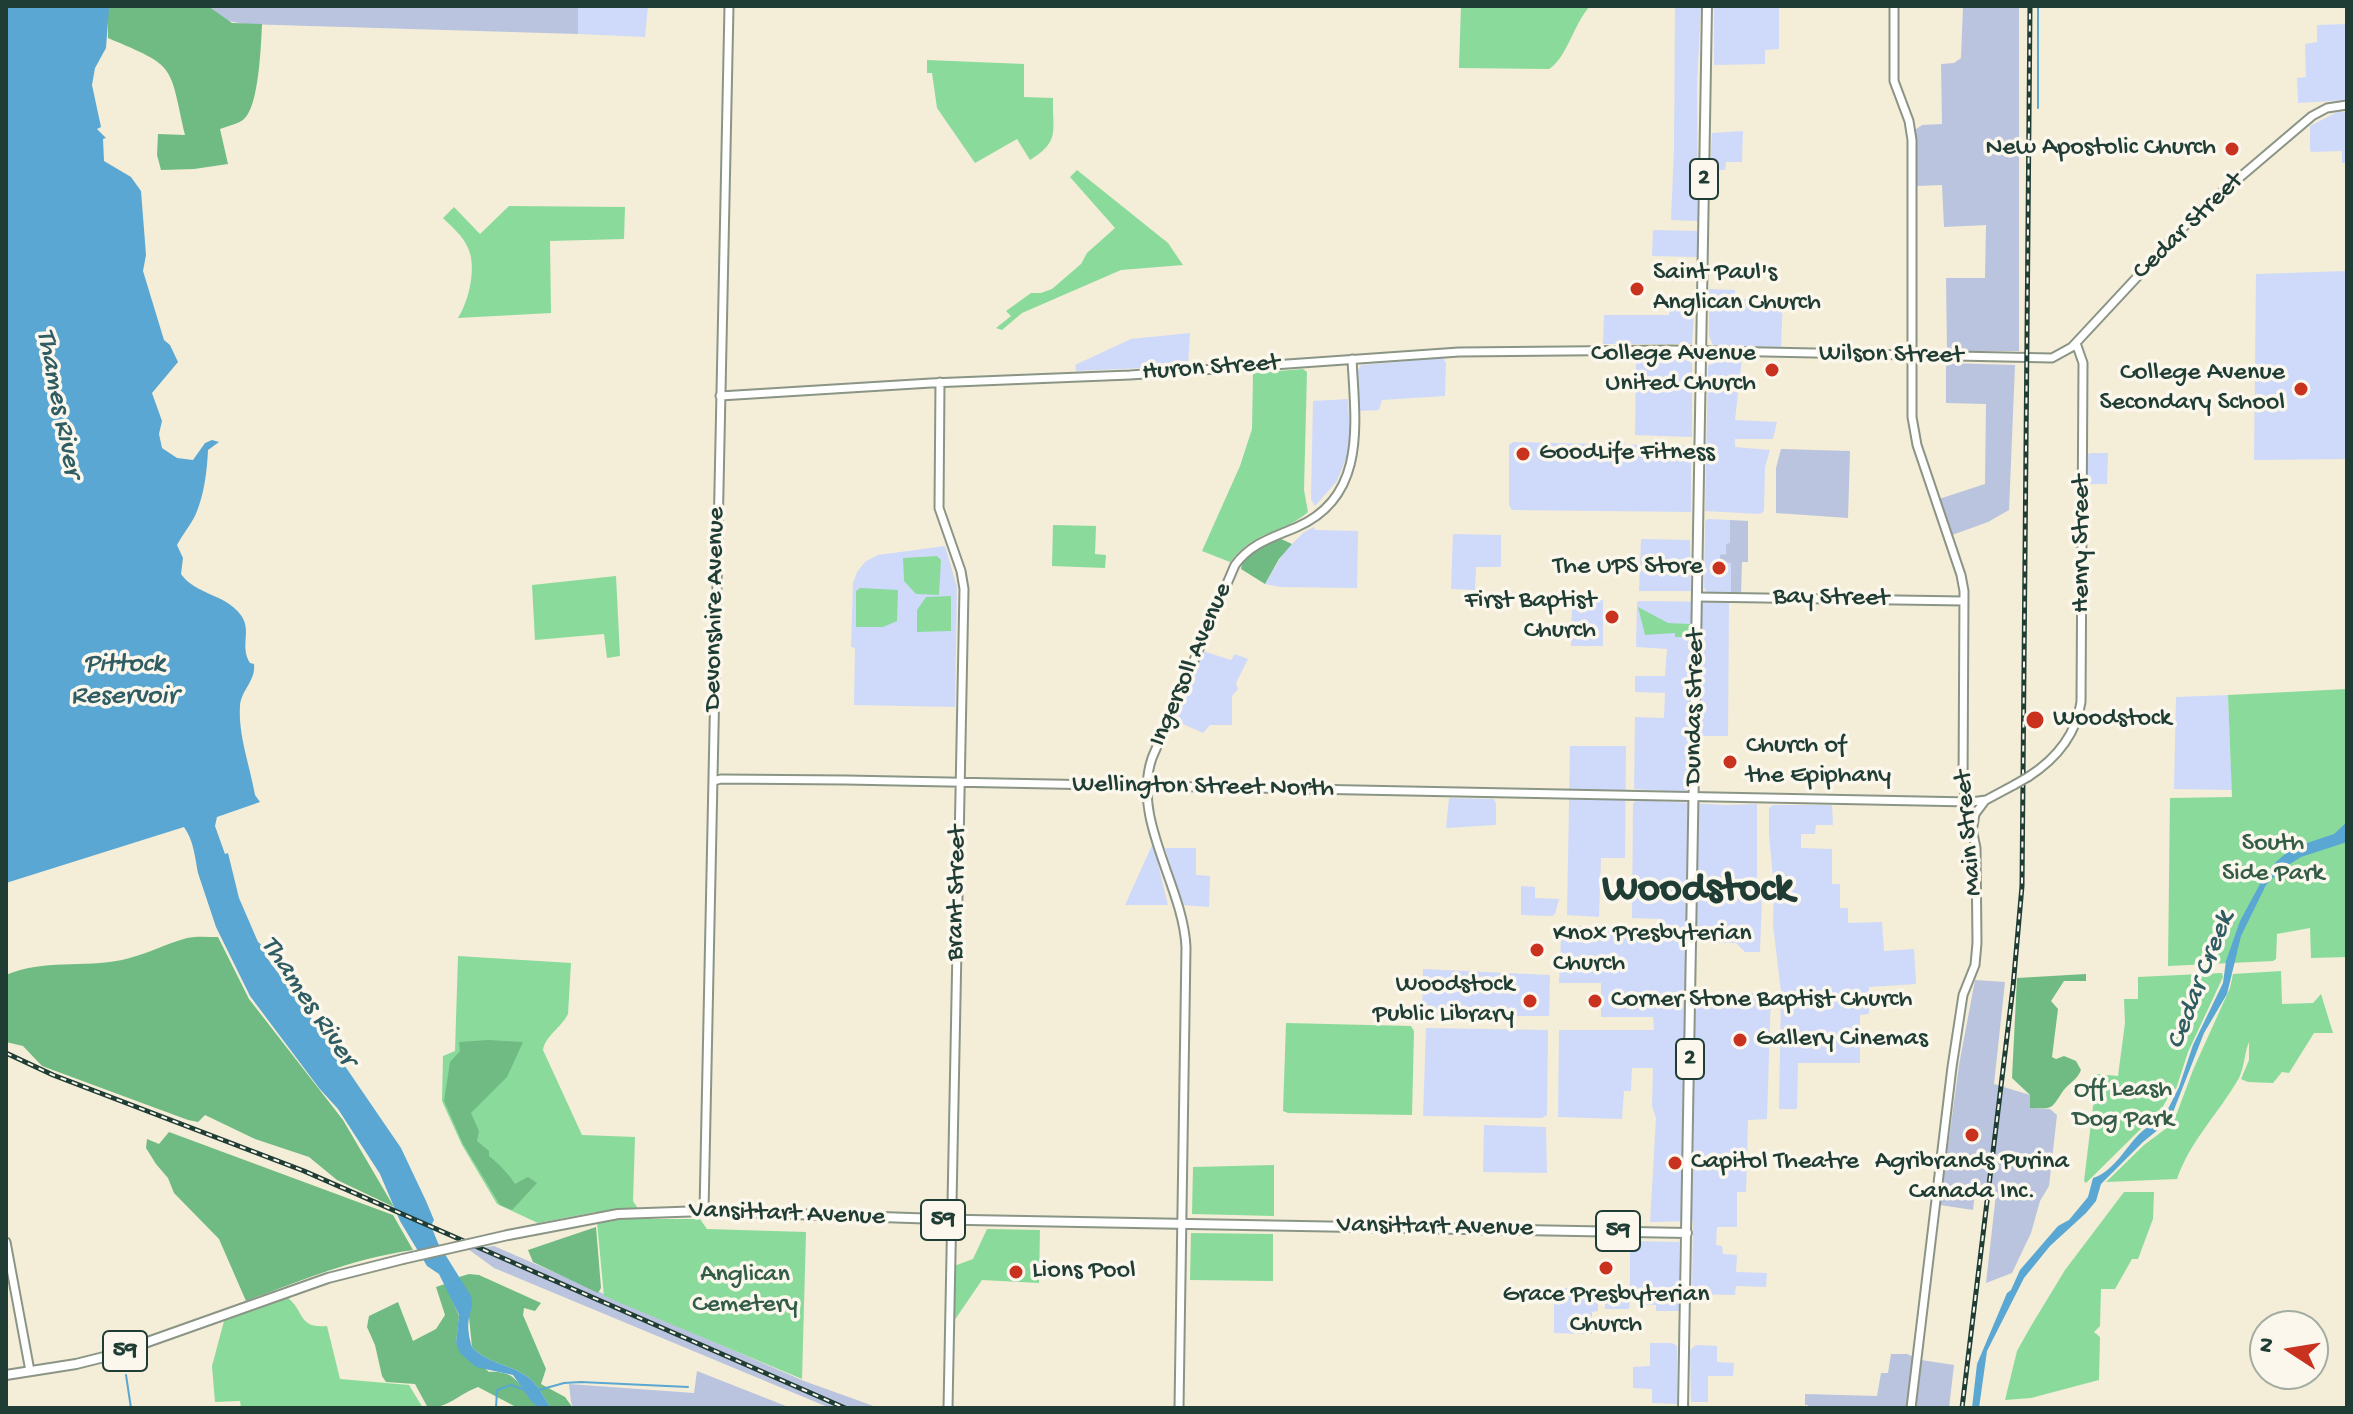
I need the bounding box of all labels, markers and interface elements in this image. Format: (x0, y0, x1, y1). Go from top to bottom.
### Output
place label: New Apostolic Church (1985, 133, 2216, 165)
marker: New Apostolic Church (2223, 140, 2241, 158)
road number: 2 (1690, 159, 1718, 199)
street label: Cedar Street (2127, 167, 2251, 287)
place label: Saint Paul's Anglican Church (1653, 258, 1821, 320)
marker: Saint Paul's Anglican Church (1628, 280, 1646, 298)
water label: Thames River (26, 326, 88, 480)
place label: College Avenue United Church (1591, 339, 1756, 400)
street label: Wilson Street (1819, 339, 1963, 373)
street label: Huron Street (1141, 349, 1281, 389)
place label: College Avenue Secondary School (2099, 358, 2285, 420)
marker: College Avenue United Church (1763, 361, 1781, 379)
marker: College Avenue Secondary School (2292, 380, 2310, 398)
place label: GoodLife Fitness (1539, 438, 1715, 470)
marker: GoodLife Fitness (1514, 445, 1532, 463)
street label: Henry Street (2067, 475, 2099, 613)
street label: Devonshire Avenue (699, 507, 733, 711)
place label: The UPS Store (1553, 552, 1703, 584)
marker: The UPS Store (1710, 559, 1728, 577)
street label: Ingersoll Avenue (1143, 578, 1241, 752)
street label: Bay Street (1773, 582, 1889, 616)
place label: First Baptist Church (1465, 586, 1596, 648)
marker: First Baptist Church (1603, 608, 1621, 626)
street label: Dundas Street (1679, 629, 1713, 785)
water label: Pittock Reservoir (71, 649, 177, 715)
place label: Woodstock (2053, 704, 2171, 736)
marker: Woodstock (2024, 709, 2046, 731)
place label: Church of the Epiphany (1746, 731, 1891, 792)
marker: Church of the Epiphany (1721, 753, 1739, 771)
street label: Main Street (1949, 769, 1991, 897)
street label: Wellington Street North (1072, 770, 1334, 806)
street label: Brant Street (941, 825, 975, 961)
park label: South Side Park (2222, 829, 2324, 890)
district label: Woodstock (1602, 867, 1794, 917)
water label: Cedar Creek (2160, 907, 2244, 1055)
place label: Knox Presbyterian Church (1553, 919, 1752, 980)
water label: Thames River (251, 930, 363, 1074)
marker: Knox Presbyterian Church (1528, 941, 1546, 959)
place label: Woodstock Public Library (1373, 970, 1514, 1032)
place label: Corner Stone Baptist Church (1611, 985, 1912, 1017)
marker: Woodstock Public Library (1521, 992, 1539, 1010)
marker: Corner Stone Baptist Church (1586, 992, 1604, 1010)
place label: Gallery Cinemas (1756, 1024, 1928, 1056)
marker: Gallery Cinemas (1731, 1031, 1749, 1049)
road number: 2 (1676, 1039, 1704, 1079)
park label: Off Leash Dog Park (2073, 1075, 2173, 1136)
marker: Agribrands Purina Canada Inc. (1963, 1126, 1981, 1144)
place label: Capitol Theatre (1691, 1147, 1859, 1179)
place label: Agribrands Purina Canada Inc. (1875, 1147, 2069, 1208)
marker: Capitol Theatre (1666, 1154, 1684, 1172)
street label: Vansittart Avenue (688, 1196, 886, 1234)
road number: 59 (921, 1200, 965, 1240)
street label: Vansittart Avenue (1337, 1211, 1533, 1245)
road number: 59 (1596, 1211, 1640, 1251)
place label: Lions Pool (1032, 1256, 1136, 1288)
marker: Grace Presbyterian Church (1597, 1259, 1615, 1277)
park label: Anglican Cemetery (692, 1260, 798, 1322)
marker: Lions Pool (1007, 1263, 1025, 1281)
place label: Grace Presbyterian Church (1502, 1280, 1710, 1342)
north arrow (2249, 1310, 2329, 1390)
road number: 59 (103, 1331, 147, 1371)
text: N (2253, 1336, 2282, 1355)

